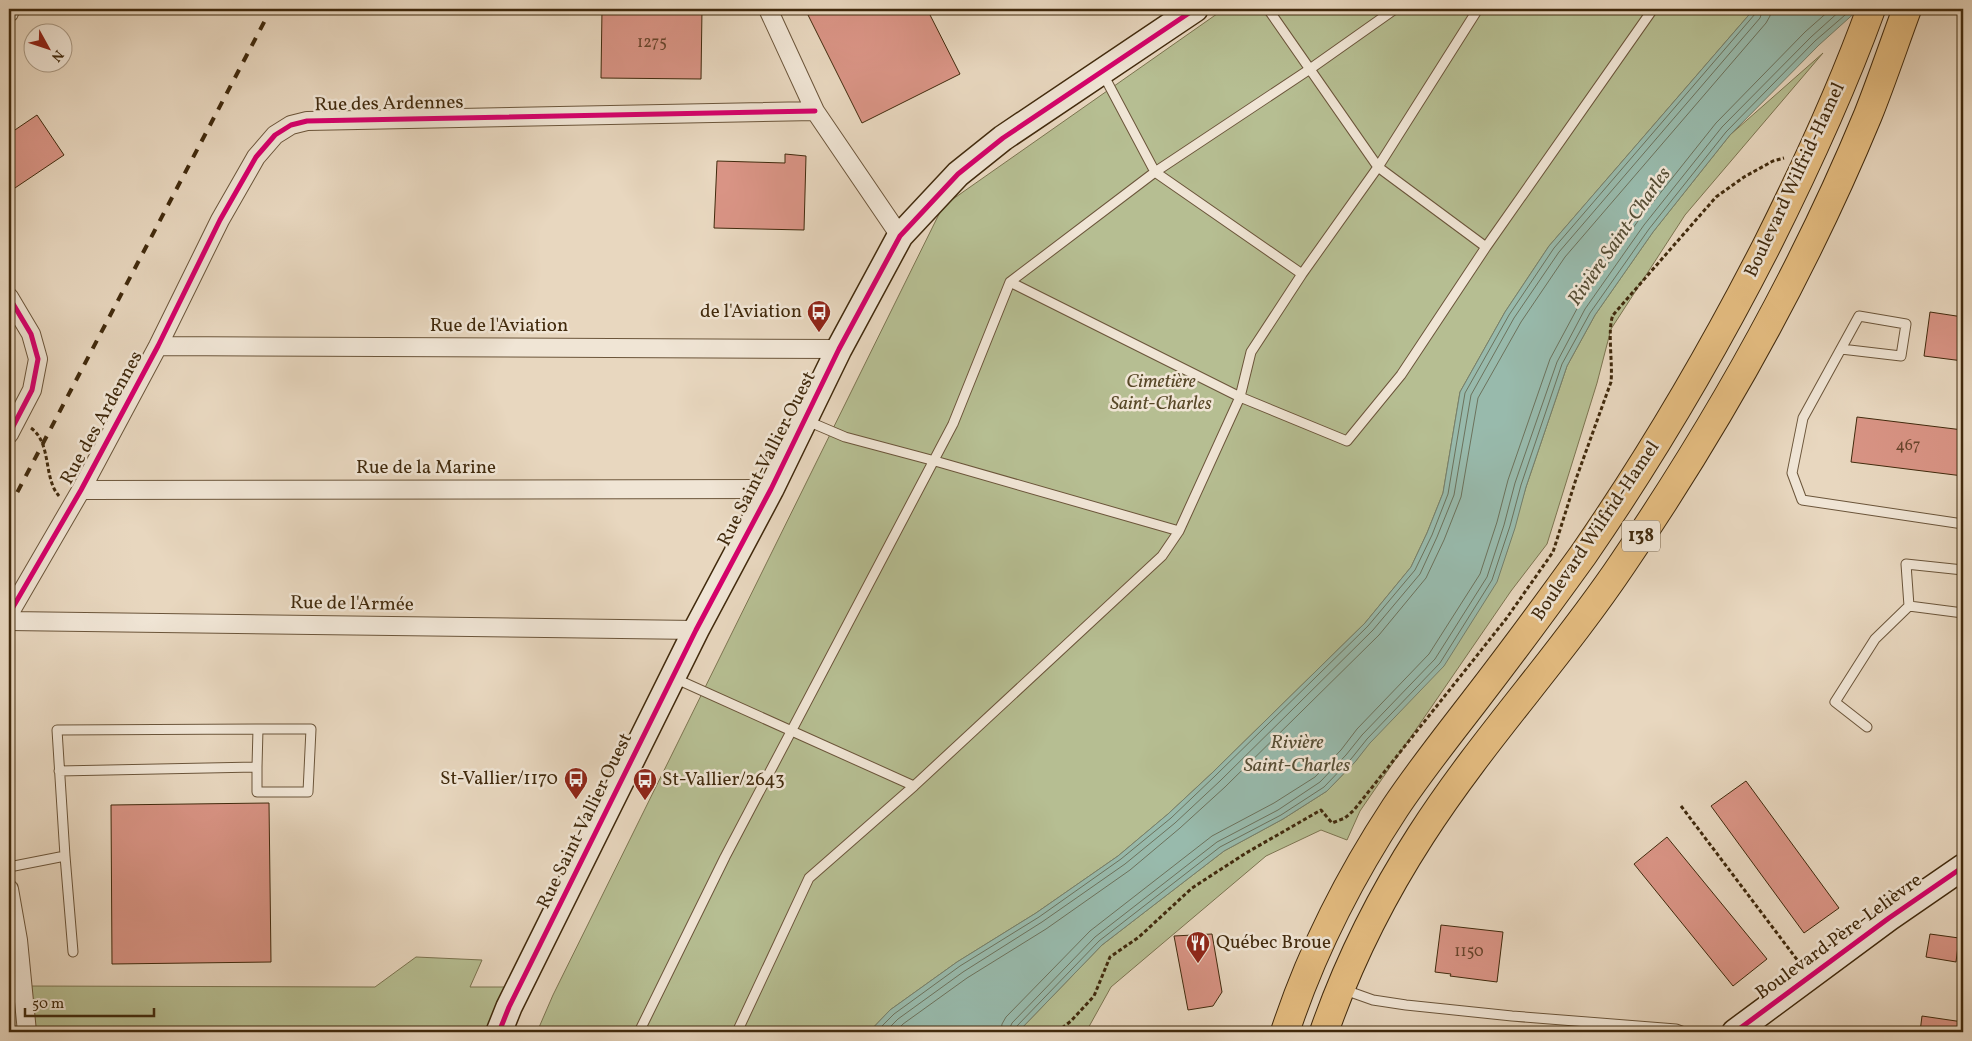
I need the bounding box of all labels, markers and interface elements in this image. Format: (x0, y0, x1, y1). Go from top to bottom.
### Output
north arrow (22, 22, 72, 72)
house number: 1275 (637, 32, 667, 54)
text: N (46, 45, 67, 65)
street label: Boulevard Wilfrid-Hamel (1738, 78, 1852, 282)
street label: Rue des Ardennes (314, 90, 464, 118)
water label: Rivière Saint-Charles (1562, 161, 1679, 312)
place label: de l'Aviation (700, 299, 802, 325)
bus stop icon: de l'Aviation (806, 299, 832, 333)
street label: Rue de l'Aviation (430, 313, 568, 339)
street label: Rue des Ardennes (54, 347, 150, 489)
street label: Rue Saint-Vallier Ouest (712, 367, 822, 551)
park label: Cimetière Saint-Charles (1110, 369, 1212, 417)
house number: 467 (1895, 435, 1921, 457)
street label: Boulevard Wilfrid-Hamel (1526, 436, 1666, 626)
street label: Rue de la Marine (356, 455, 496, 481)
road number: 138 (1622, 520, 1660, 552)
street label: Rue de l'Armée (290, 590, 414, 618)
street label: Rue Saint-Vallier Ouest (531, 728, 639, 913)
water label: Rivière Saint-Charles (1244, 729, 1351, 780)
place label: St-Vallier/1170 (440, 766, 558, 792)
bus stop icon: St-Vallier/1170 (563, 766, 589, 800)
bus stop icon: St-Vallier/2643 (632, 767, 658, 801)
place label: St-Vallier/2643 (662, 767, 785, 793)
street label: Boulevard Père-Lelièvre (1750, 868, 1928, 1006)
restaurant icon: Québec Broue (1185, 930, 1211, 964)
place label: Québec Broue (1216, 930, 1331, 956)
house number: 1150 (1454, 941, 1484, 963)
scale bar (25, 986, 154, 1018)
text: 50 m (32, 994, 64, 1015)

